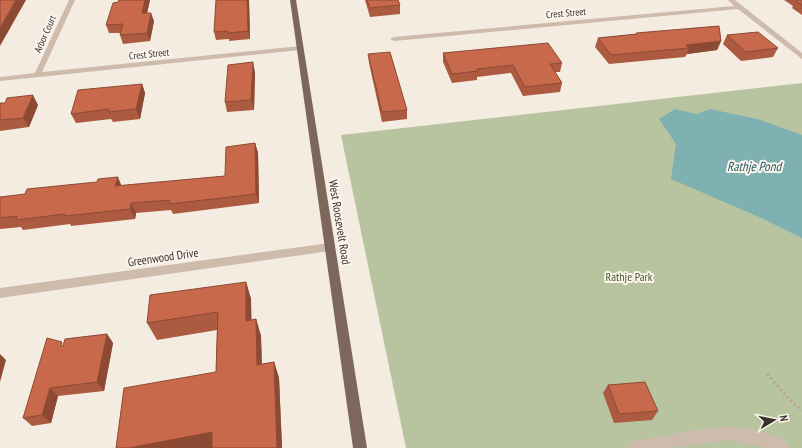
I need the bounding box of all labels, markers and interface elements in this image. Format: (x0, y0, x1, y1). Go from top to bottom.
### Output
street label: Crest Street (545, 5, 587, 21)
street label: Arbor Court (31, 13, 59, 55)
street label: Crest Street (128, 45, 170, 63)
water label: Rathje Pond (727, 158, 783, 175)
street label: West Roosevelt Road (326, 179, 354, 265)
street label: Greenwood Drive (127, 245, 199, 269)
park label: Rathje Park (605, 269, 653, 284)
north arrow (754, 400, 794, 440)
text: N (776, 414, 791, 422)

